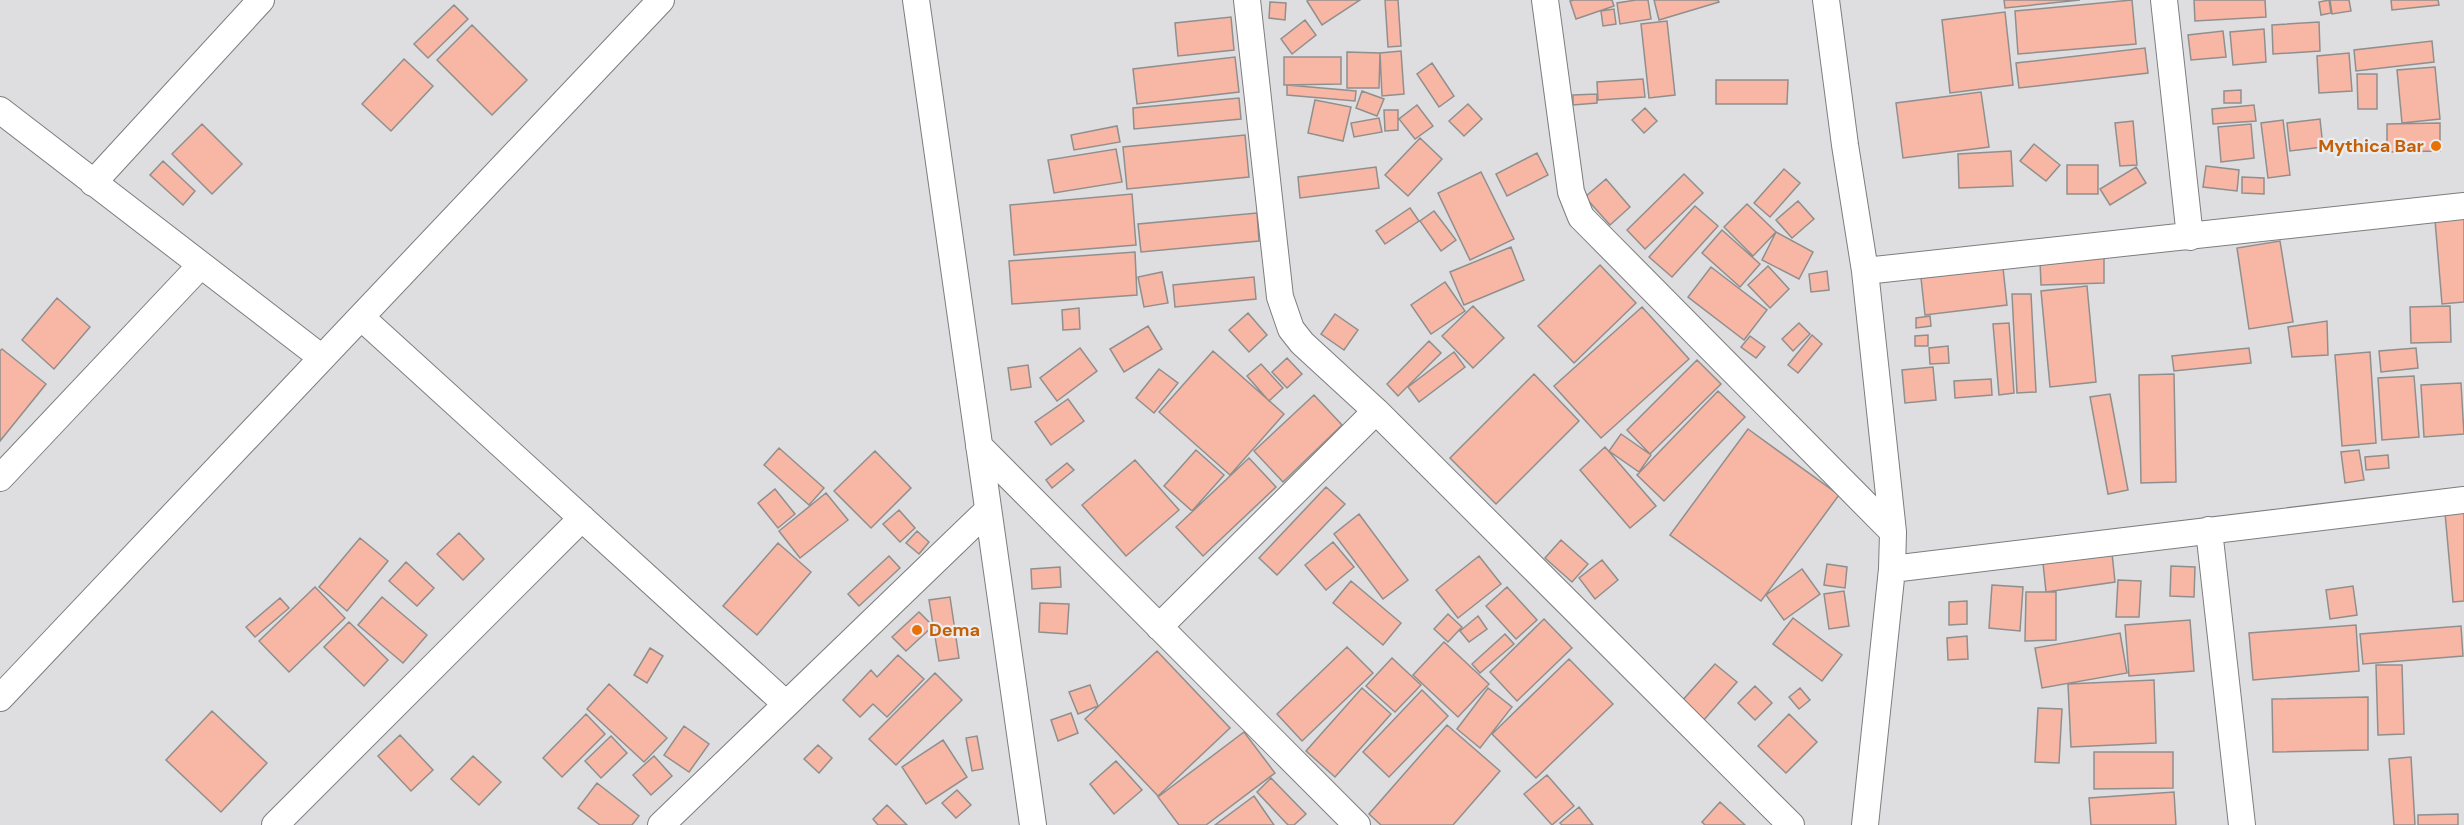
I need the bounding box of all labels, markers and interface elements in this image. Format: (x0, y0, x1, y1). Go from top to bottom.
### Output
place label: Mythica Bar (2318, 134, 2424, 158)
marker: Mythica Bar (2429, 139, 2443, 153)
place label: Dema (929, 618, 980, 642)
marker: Dema (910, 623, 924, 637)

